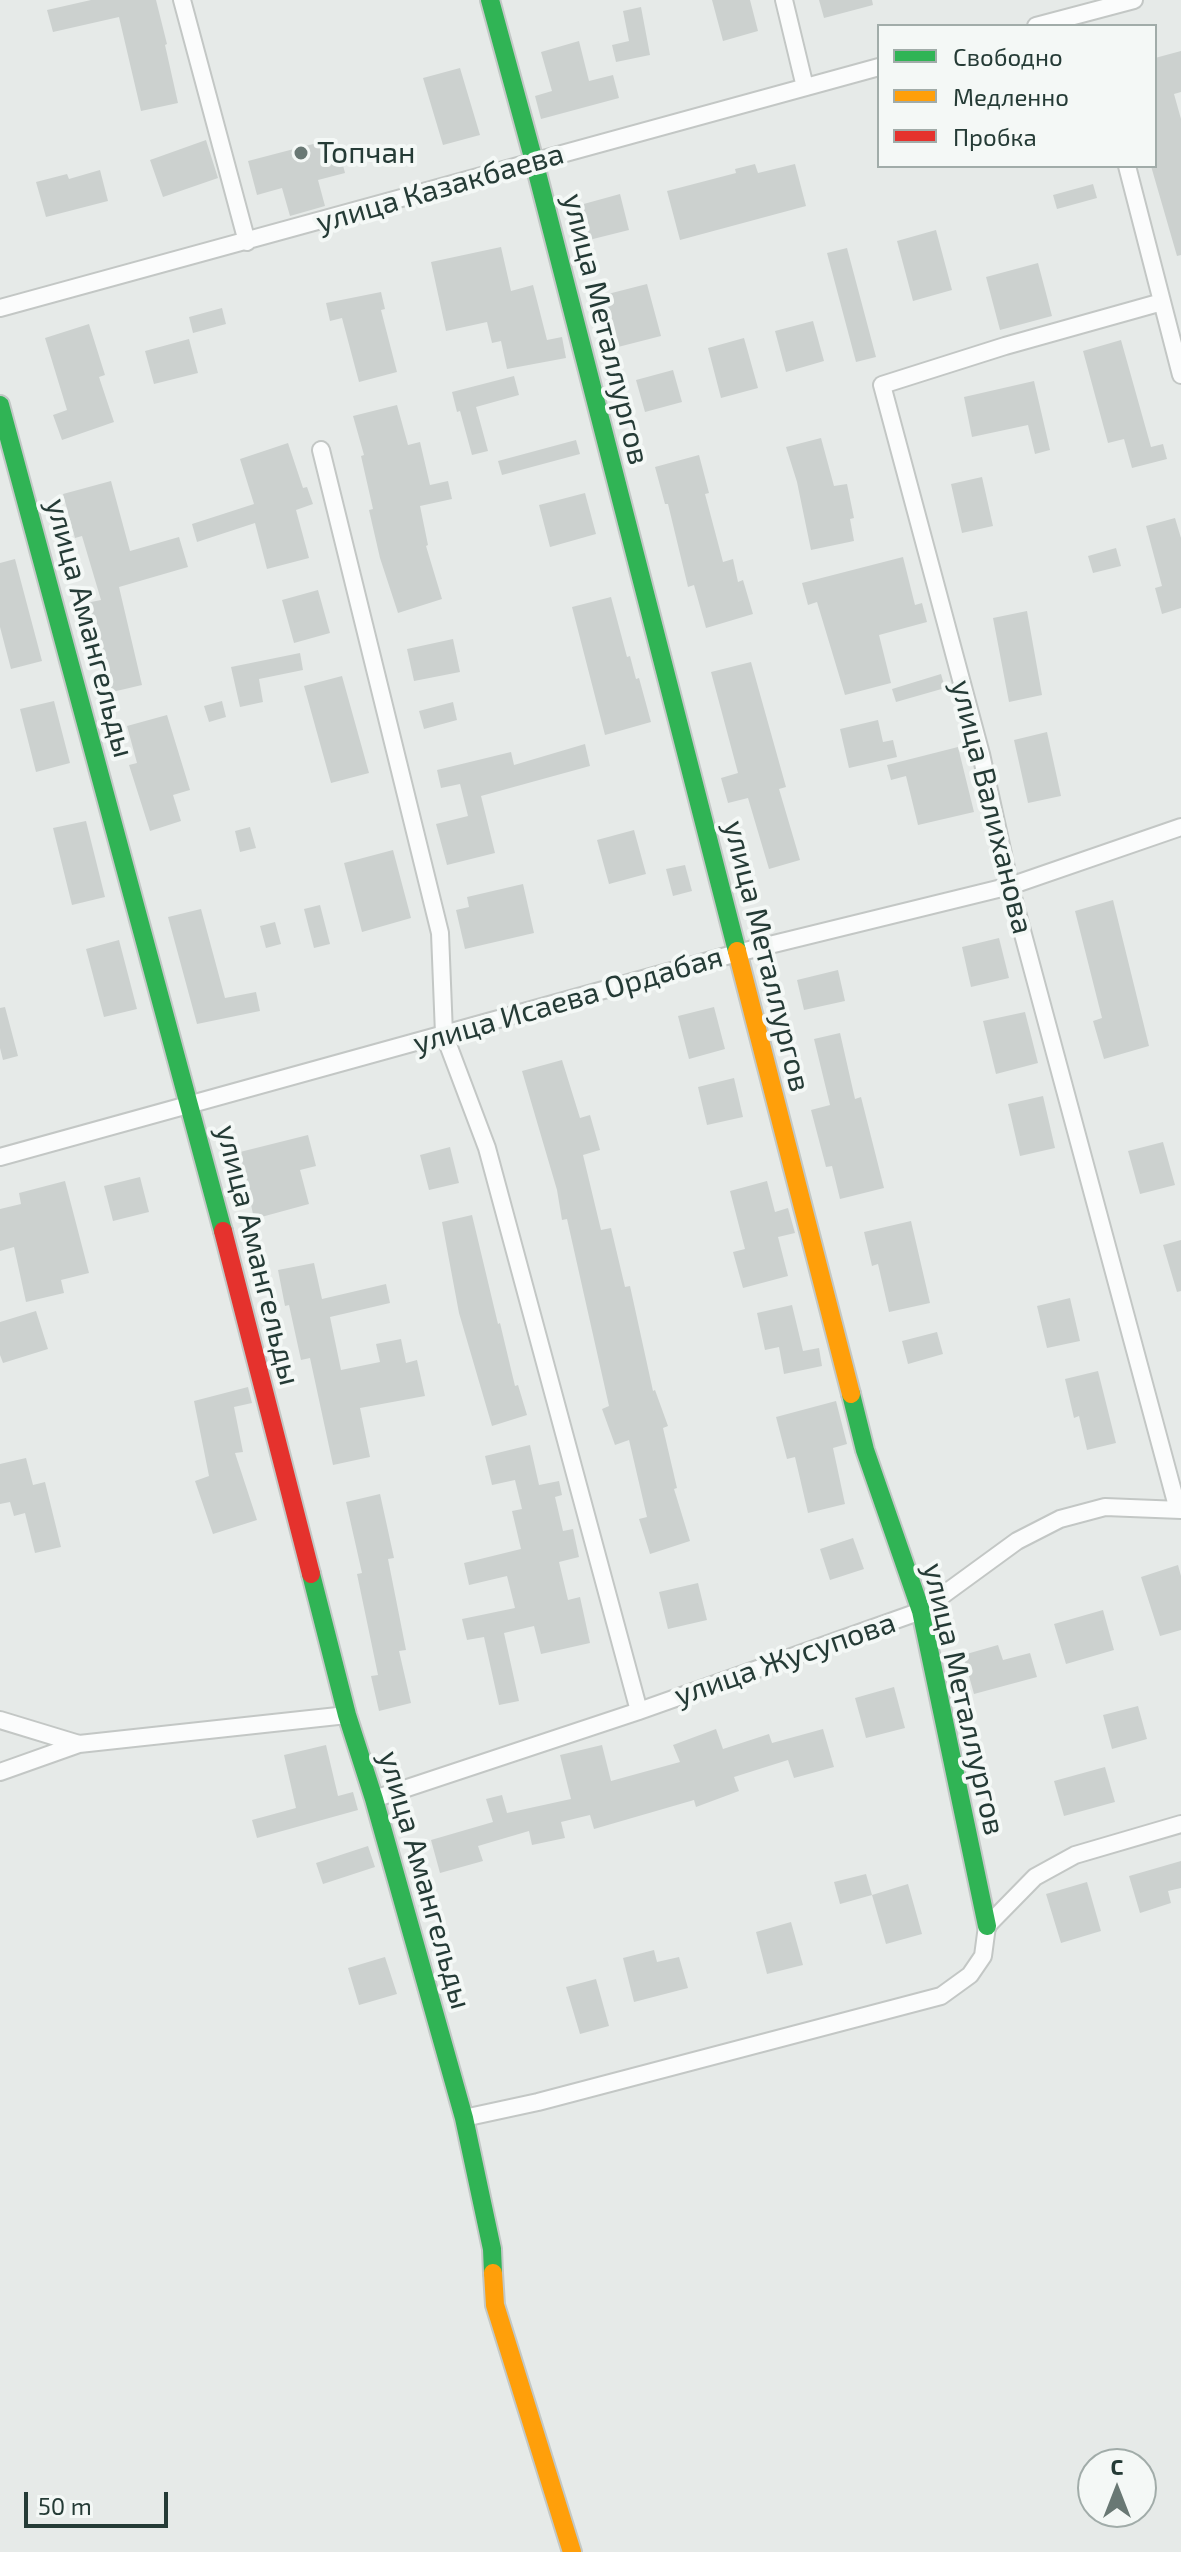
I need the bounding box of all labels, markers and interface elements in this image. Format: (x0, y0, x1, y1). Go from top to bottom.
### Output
legend (877, 24, 1157, 168)
text: Свободно (953, 42, 1063, 71)
text: Медленно (953, 82, 1069, 111)
text: Пробка (953, 122, 1037, 151)
street label: улица Казакбаева (312, 135, 568, 241)
place label: Топчан (317, 135, 415, 171)
marker: Топчан (292, 144, 310, 162)
street label: улица Металлургов (555, 190, 657, 468)
street label: улица Амангельды (38, 494, 142, 762)
street label: улица Валиханова (943, 676, 1041, 938)
street label: улица Металлургов (716, 817, 818, 1095)
street label: улица Исаева Ордабая (409, 939, 727, 1061)
street label: улица Амангельды (208, 1121, 308, 1389)
street label: улица Металлургов (915, 1559, 1013, 1839)
street label: улица Жусупова (670, 1604, 900, 1714)
street label: улица Амангельды (371, 1747, 479, 2013)
north arrow (1077, 2448, 1157, 2528)
text: С (1111, 2453, 1123, 2479)
scale bar (28, 2476, 172, 2526)
text: 50 m (38, 2491, 92, 2520)

